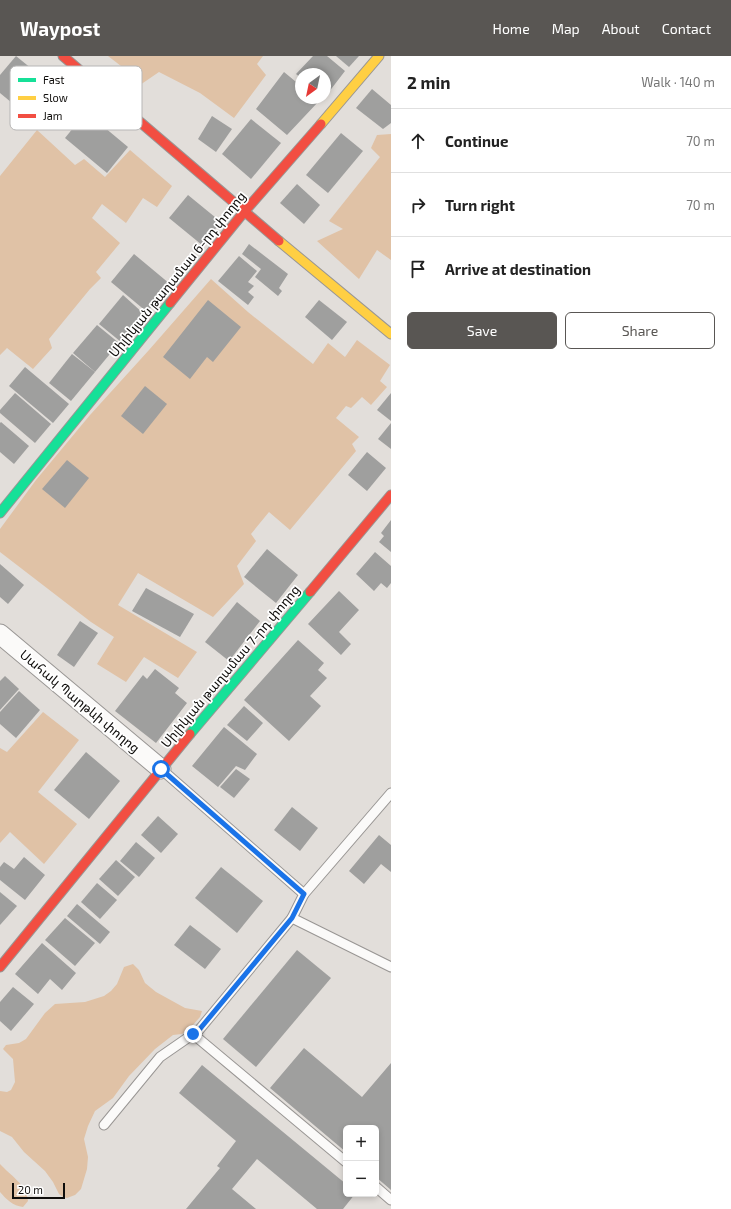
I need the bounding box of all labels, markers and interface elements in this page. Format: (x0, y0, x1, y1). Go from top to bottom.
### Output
text: Waypost (20, 17, 100, 40)
text: Home (493, 20, 530, 37)
text: Map (552, 20, 580, 37)
text: About (602, 20, 640, 37)
text: Contact (662, 20, 711, 37)
legend (10, 66, 142, 130)
north arrow (295, 68, 331, 104)
text: 2 min (407, 72, 450, 92)
text: Fast (43, 73, 65, 86)
text: Walk · 140 m (641, 74, 715, 90)
text: Slow (43, 91, 68, 104)
text: Jam (43, 109, 62, 122)
icon: ahead (407, 130, 429, 152)
text: Continue (445, 132, 508, 150)
text: 70 m (686, 133, 715, 149)
street label: Սիլիկյան թաղամաս 6-րդ փողոց (105, 188, 249, 360)
icon: right (407, 194, 429, 216)
text: Turn right (445, 196, 515, 214)
text: 70 m (686, 197, 715, 213)
icon: arrive (407, 258, 429, 280)
text: Arrive at destination (445, 260, 591, 278)
button: Save (407, 312, 557, 349)
button: Share (565, 312, 715, 349)
street label: Սիլիկյան թաղամաս 7-րդ փողոց (157, 581, 303, 751)
street label: Սահակ Պարթևի փողոց (17, 646, 143, 756)
route start (152, 760, 170, 778)
route end (184, 1025, 202, 1043)
map controls (343, 1125, 379, 1197)
button: + (343, 1125, 379, 1161)
button: − (343, 1161, 379, 1197)
scale bar (12, 1181, 65, 1200)
text: 20 m (18, 1183, 43, 1196)

